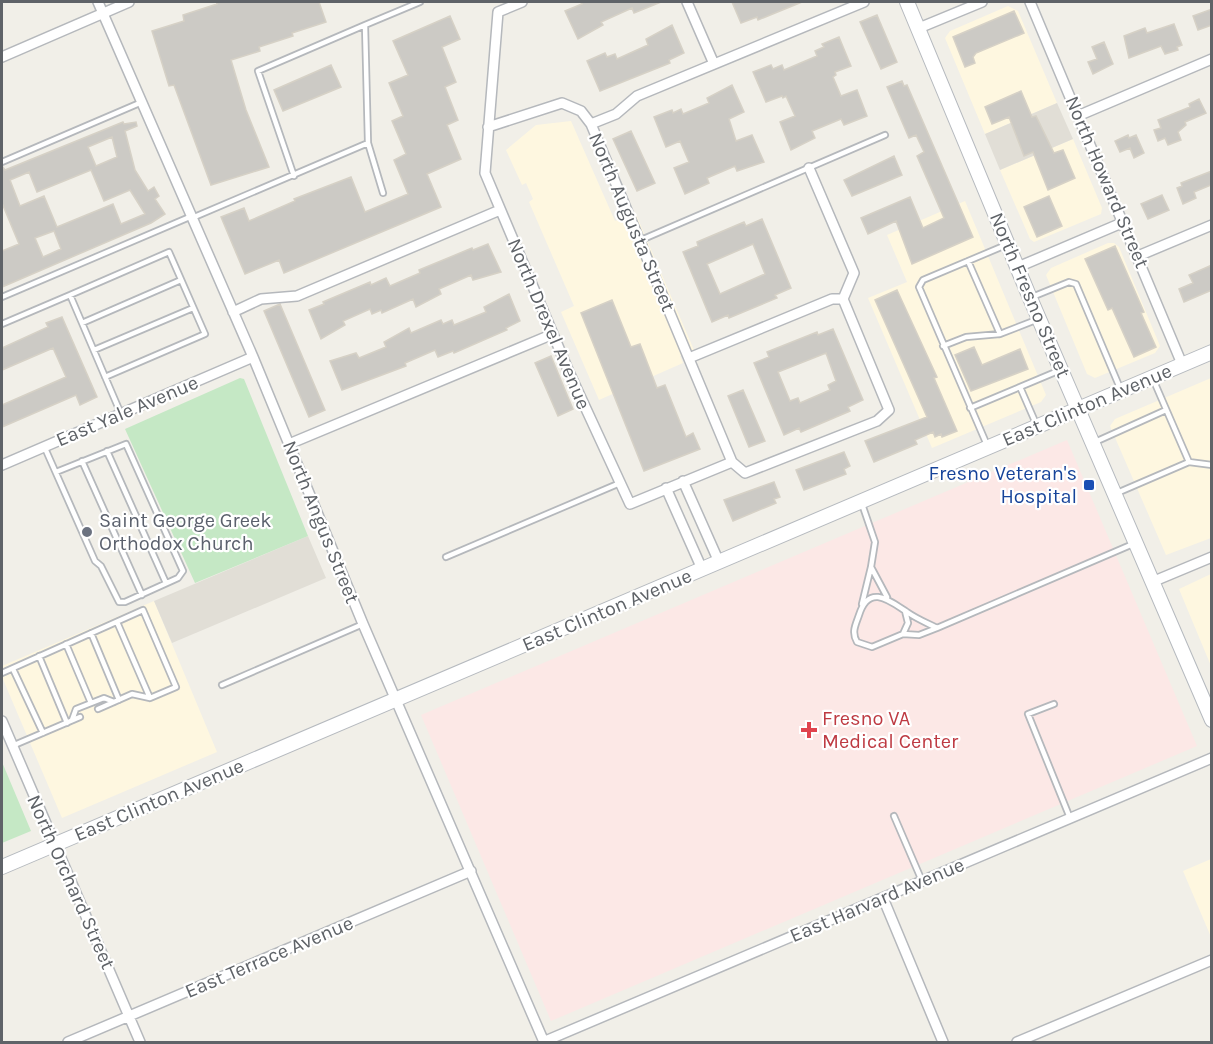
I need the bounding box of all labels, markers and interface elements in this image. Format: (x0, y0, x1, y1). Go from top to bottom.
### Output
street label: North Howard Street (1060, 92, 1154, 272)
street label: North Augusta Street (584, 129, 680, 315)
street label: North Fresno Street (985, 209, 1075, 382)
street label: North Drexel Avenue (503, 235, 595, 413)
street label: East Clinton Avenue (999, 359, 1175, 451)
street label: East Yale Avenue (52, 371, 202, 451)
street label: North Angus Street (278, 437, 364, 607)
place label: Fresno Veteran's Hospital (929, 462, 1077, 508)
marker: Fresno Veteran's Hospital (1082, 478, 1096, 492)
place label: Saint George Greek Orthodox Church (99, 509, 272, 555)
marker: Saint George Greek Orthodox Church (80, 525, 94, 539)
street label: East Clinton Avenue (519, 564, 695, 656)
place label: Fresno VA Medical Center (822, 707, 959, 753)
marker: Fresno VA Medical Center (800, 721, 818, 739)
street label: East Clinton Avenue (71, 754, 247, 846)
street label: North Orchard Street (22, 791, 120, 973)
street label: East Harvard Avenue (786, 853, 968, 947)
street label: East Terrace Avenue (181, 911, 357, 1003)

